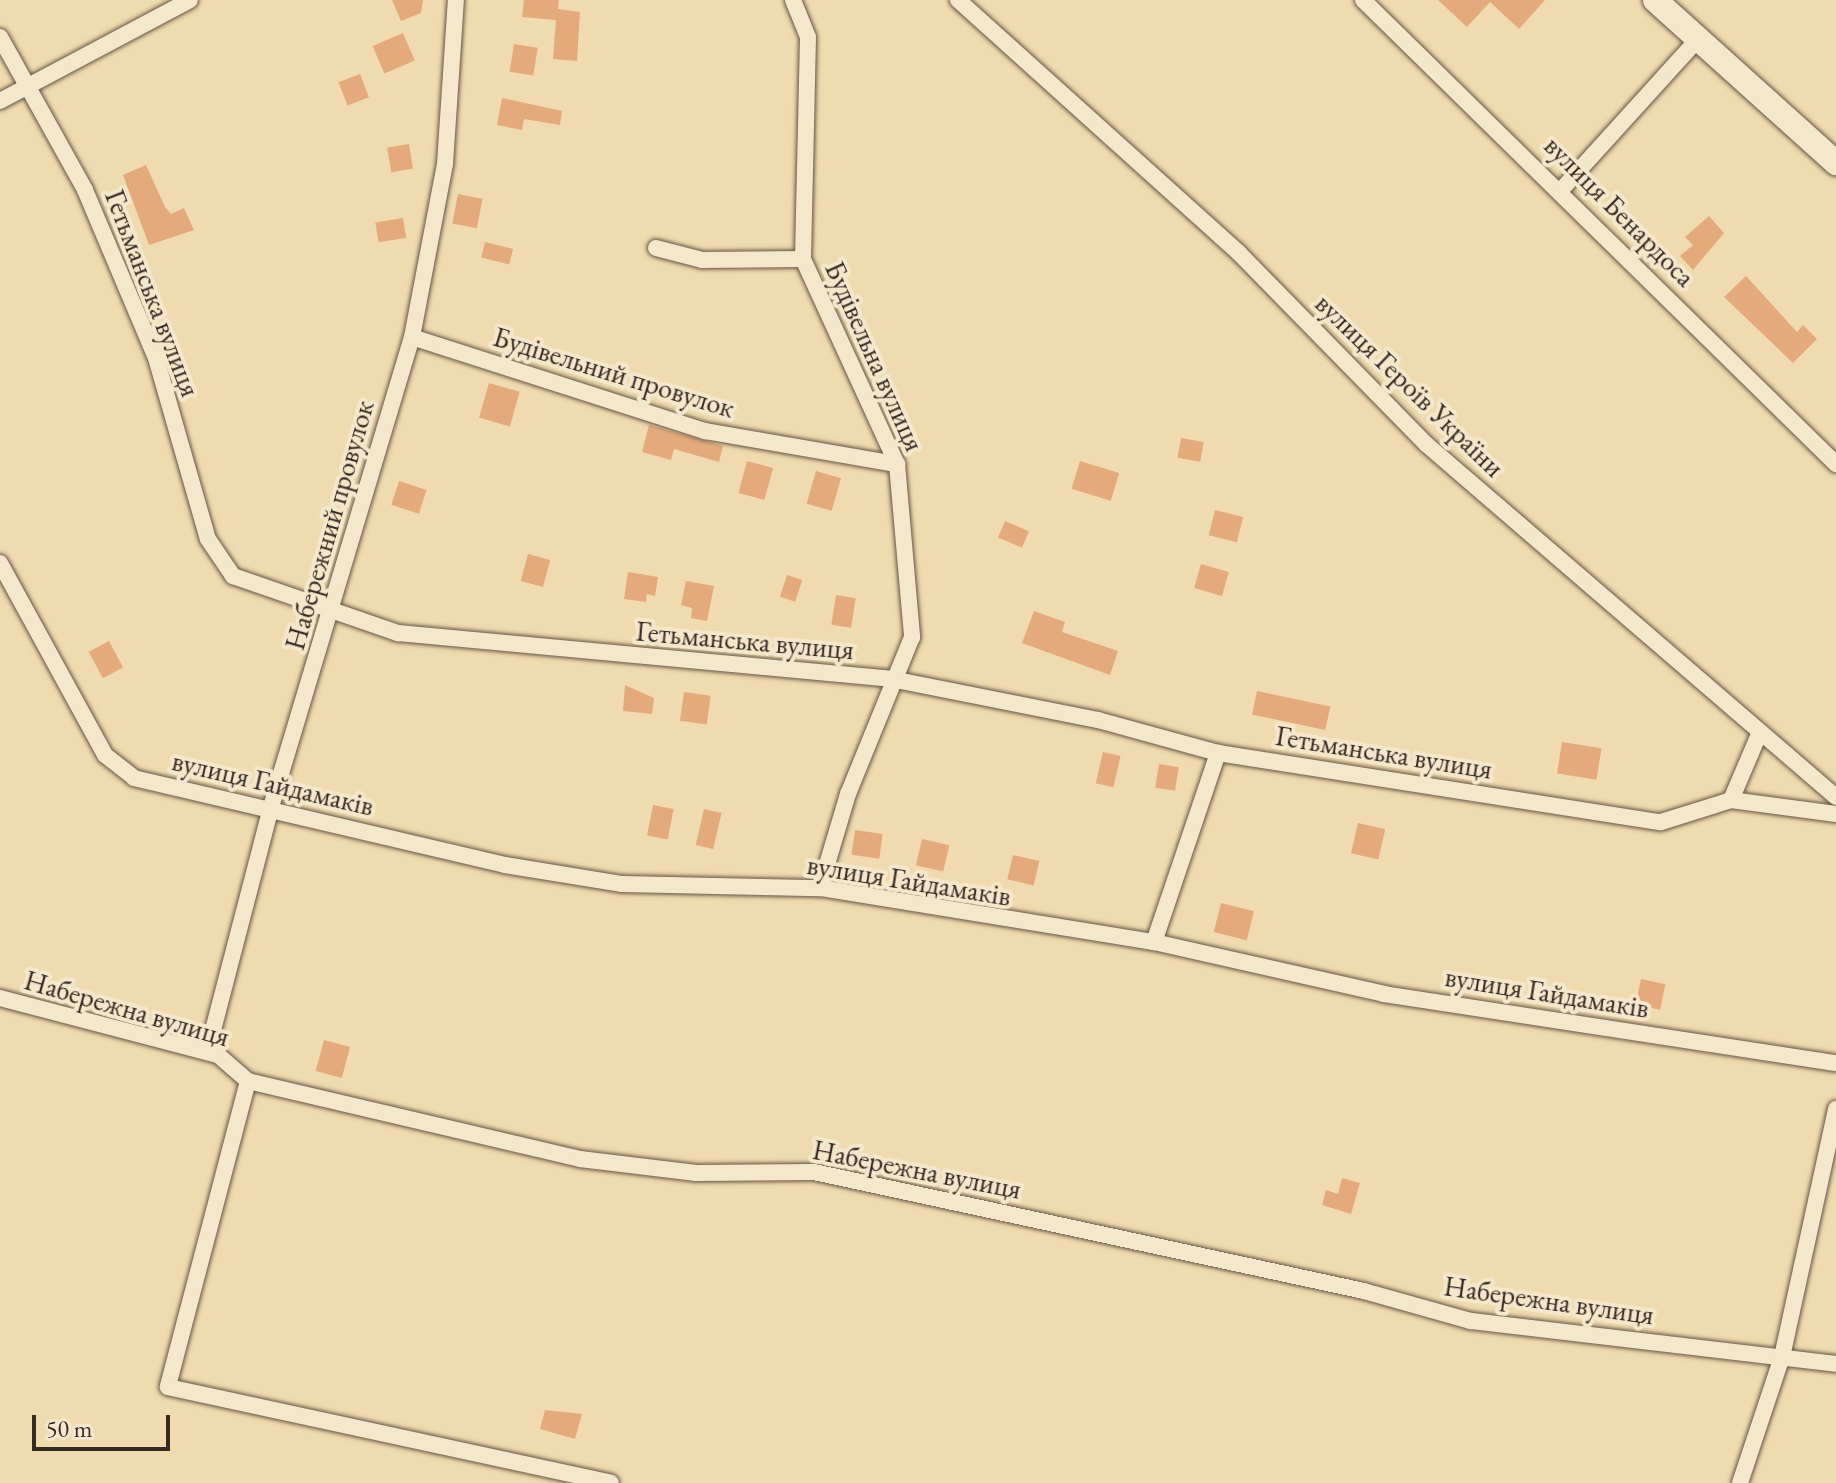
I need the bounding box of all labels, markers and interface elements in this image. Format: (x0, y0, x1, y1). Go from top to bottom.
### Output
street label: вулиця Бенардоса (1538, 129, 1702, 293)
street label: Гетьманська вулиця (98, 185, 208, 401)
street label: Будівельна вулиця (818, 256, 932, 456)
street label: вулиця Героїв України (1309, 286, 1511, 484)
street label: Будівельний провулок (489, 319, 739, 425)
street label: Набережний провулок (277, 396, 381, 654)
street label: Гетьманська вулиця (635, 614, 855, 666)
street label: Гетьманська вулиця (1273, 718, 1495, 786)
street label: вулиця Гайдамаків (169, 743, 377, 823)
street label: вулиця Гайдамаків (805, 847, 1013, 913)
street label: вулиця Гайдамаків (1443, 959, 1651, 1025)
street label: Набережна вулиця (21, 963, 233, 1053)
street label: Набережна вулиця (810, 1132, 1024, 1206)
street label: Набережна вулиця (1442, 1269, 1656, 1331)
scale bar (36, 1399, 174, 1449)
text: 50 m (46, 1413, 93, 1444)

